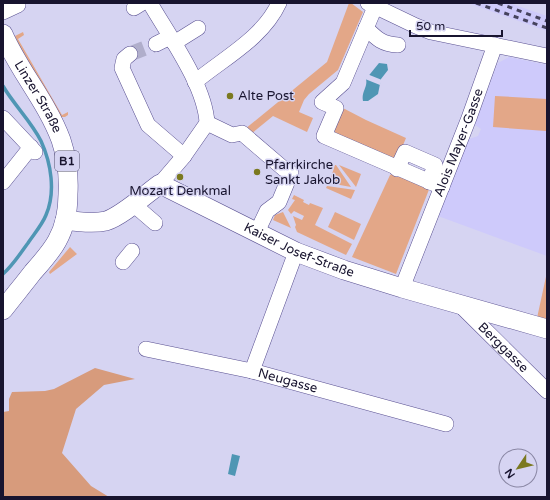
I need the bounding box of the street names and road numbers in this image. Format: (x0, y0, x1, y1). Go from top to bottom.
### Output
street label: Linzer Straße (11, 58, 65, 135)
street label: Alois Mayer-Gasse (431, 86, 487, 199)
road number: B1 (55, 151, 79, 171)
street label: Kaiser Josef-Straße (241, 219, 356, 281)
street label: Berggasse (474, 319, 532, 376)
street label: Neugasse (256, 365, 319, 397)

